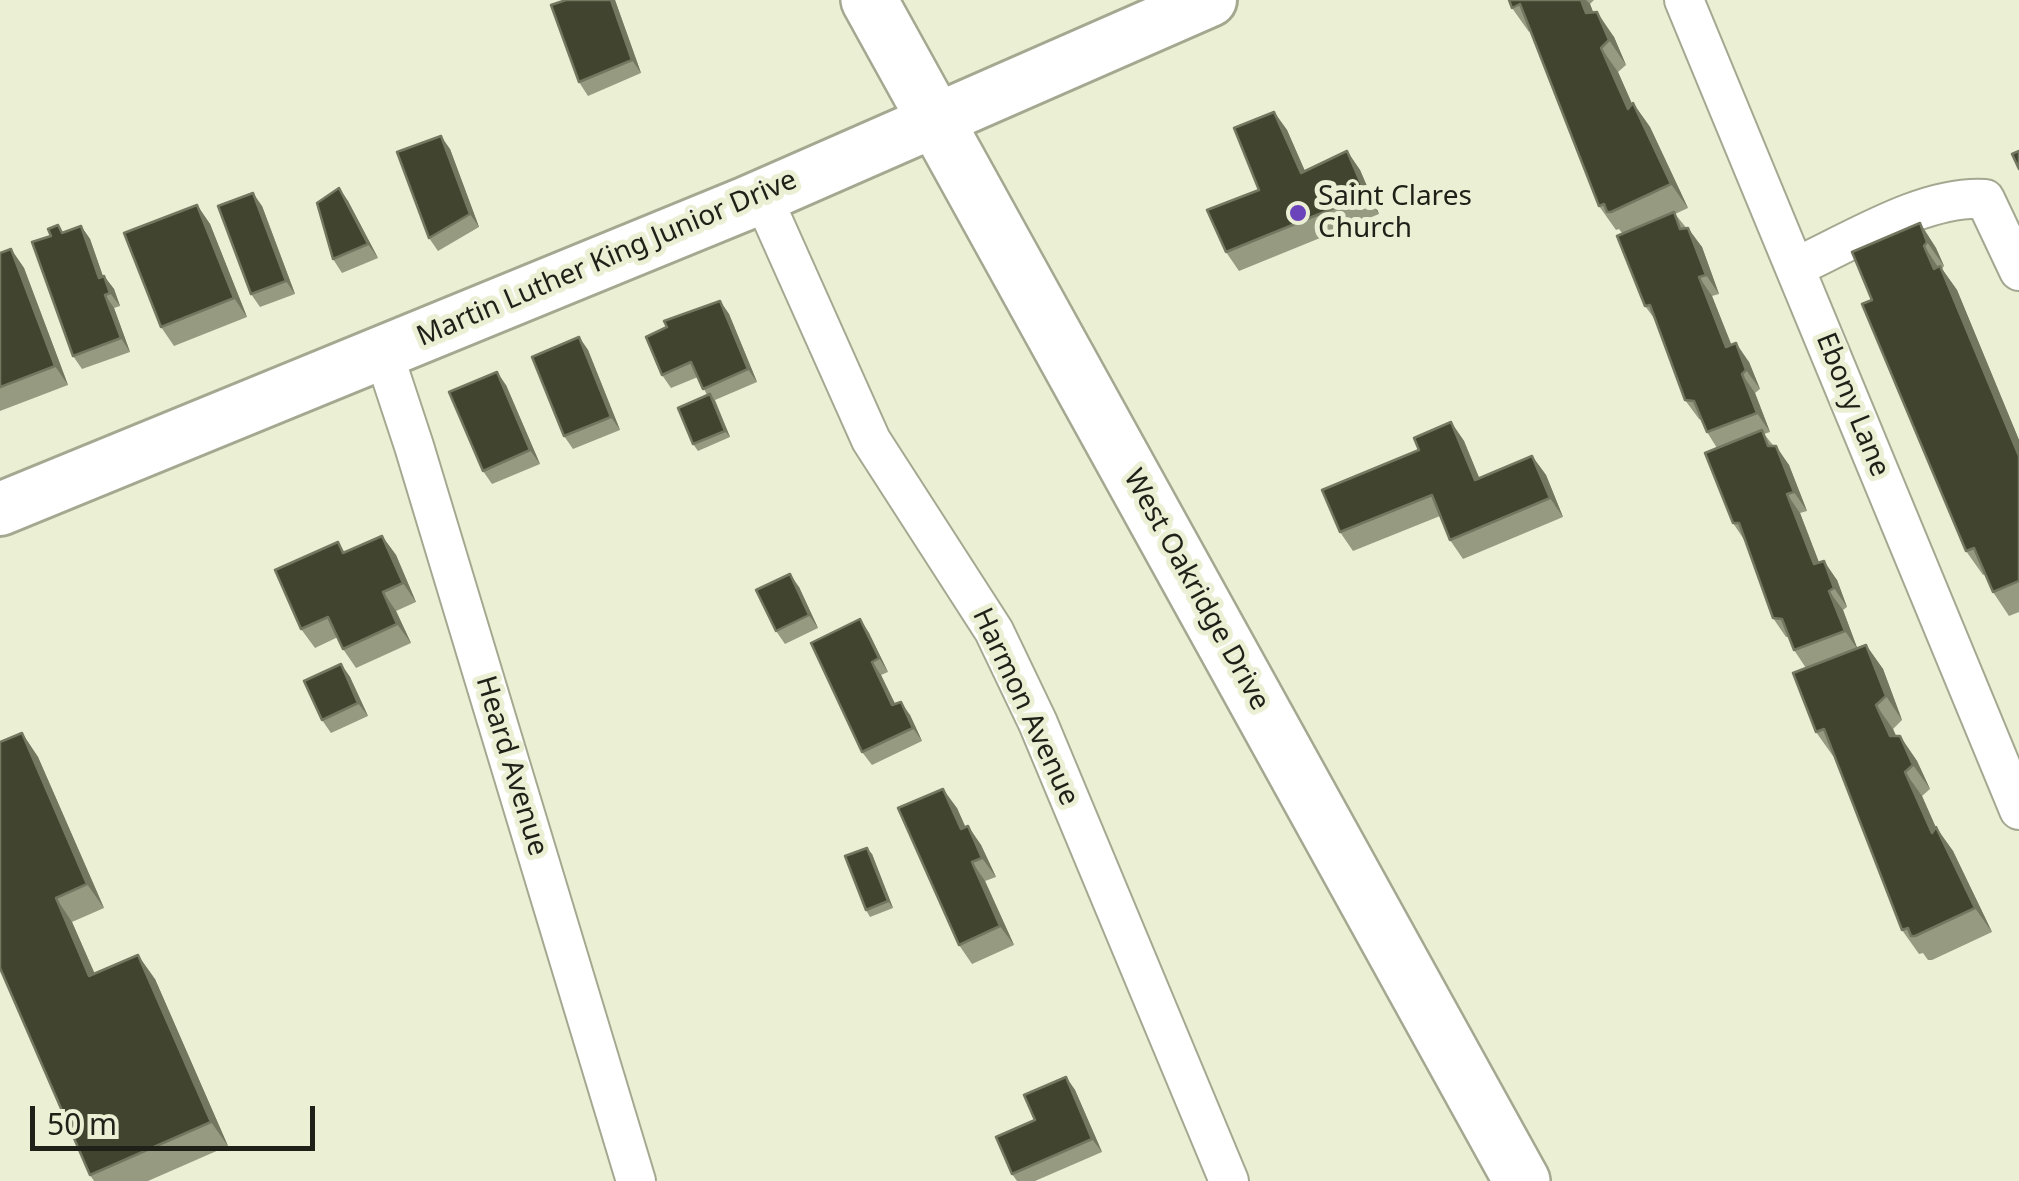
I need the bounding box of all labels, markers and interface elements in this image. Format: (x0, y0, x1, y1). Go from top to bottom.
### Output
street label: Martin Luther King Junior Drive (412, 164, 802, 354)
place label: Saint Clares Church (1318, 180, 1472, 246)
marker: Saint Clares Church (1287, 202, 1309, 224)
street label: Ebony Lane (1808, 328, 1896, 482)
street label: West Oakridge Drive (1116, 464, 1276, 716)
street label: Harmon Avenue (965, 603, 1085, 811)
street label: Heard Avenue (468, 672, 554, 860)
scale bar (35, 1086, 320, 1148)
text: 50 m (47, 1103, 117, 1144)

